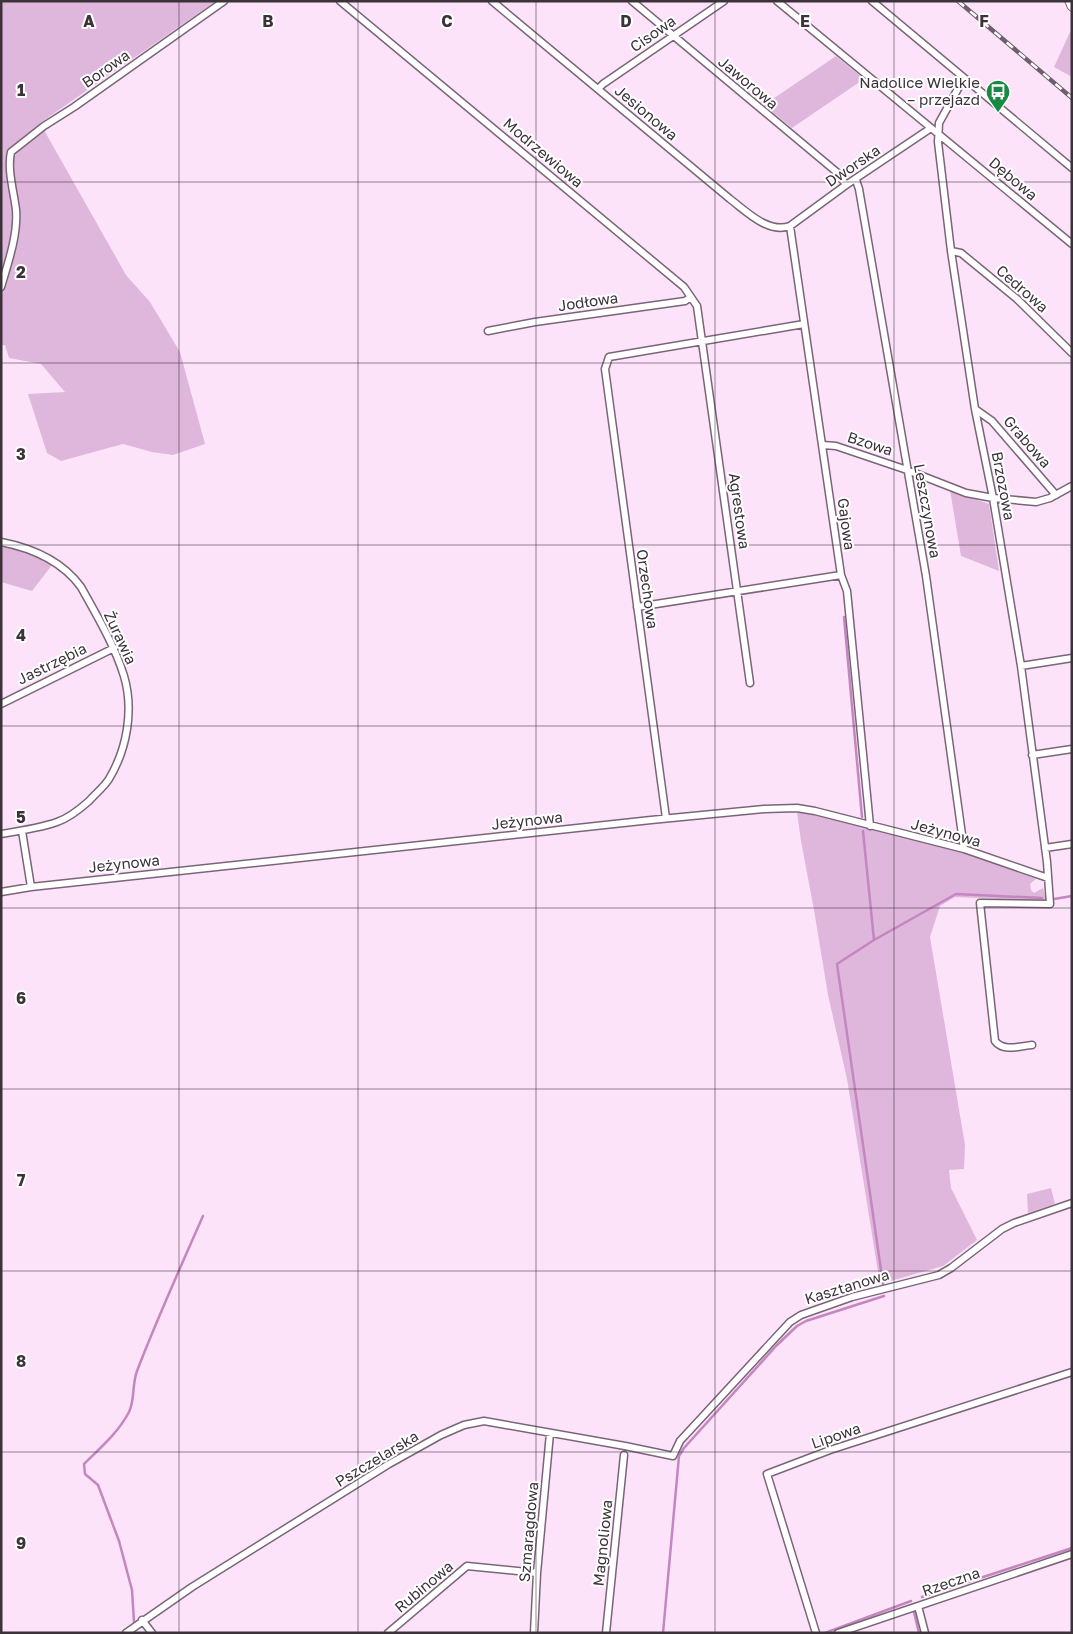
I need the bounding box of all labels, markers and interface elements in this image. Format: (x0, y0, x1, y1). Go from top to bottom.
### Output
text: A (83, 11, 95, 31)
text: B (262, 11, 274, 31)
text: C (441, 11, 453, 31)
text: D (620, 11, 632, 31)
street label: Cisowa (626, 11, 679, 55)
text: E (800, 11, 810, 31)
text: F (979, 11, 989, 31)
street label: Borowa (78, 45, 133, 91)
street label: Jaworowa (715, 52, 782, 112)
place label: Nadolice Wielkie – przejazd (859, 73, 980, 108)
bus stop icon: Nadolice Wielkie – przejazd (985, 79, 1011, 113)
text: 1 (17, 80, 25, 100)
street label: Jesionowa (612, 81, 682, 144)
street label: Modrzewiowa (500, 114, 587, 191)
street label: Dworska (822, 140, 883, 190)
street label: Dębowa (986, 153, 1041, 204)
street label: Cedrowa (993, 261, 1052, 316)
text: 2 (16, 262, 26, 282)
street label: Jodłowa (557, 288, 619, 314)
street label: Grabowa (1000, 412, 1055, 471)
street label: Bzowa (845, 427, 895, 459)
text: 3 (16, 444, 26, 464)
street label: Brzozowa (989, 450, 1019, 522)
street label: Leszczynowa (911, 462, 945, 559)
street label: Agrestowa (726, 472, 754, 550)
street label: Gajowa (834, 497, 860, 551)
street label: Orzechowa (634, 548, 662, 630)
street label: Żurawia (101, 608, 141, 667)
text: 4 (16, 625, 26, 645)
street label: Jastrzębia (14, 639, 89, 688)
text: 5 (16, 807, 26, 827)
street label: Jeżynowa (490, 807, 563, 833)
street label: Jeżynowa (909, 814, 983, 850)
street label: Jeżynowa (87, 850, 160, 876)
text: 6 (16, 988, 26, 1008)
text: 7 (17, 1170, 26, 1190)
street label: Kasztanowa (802, 1265, 891, 1307)
text: 8 (16, 1351, 26, 1371)
street label: Lipowa (809, 1418, 863, 1452)
street label: Pszczelarska (332, 1426, 421, 1490)
street label: Szmaragdowa (515, 1481, 541, 1583)
street label: Magnoliowa (589, 1499, 615, 1587)
text: 9 (16, 1533, 26, 1553)
street label: Rubinowa (391, 1557, 456, 1616)
street label: Rzeczna (919, 1563, 982, 1599)

